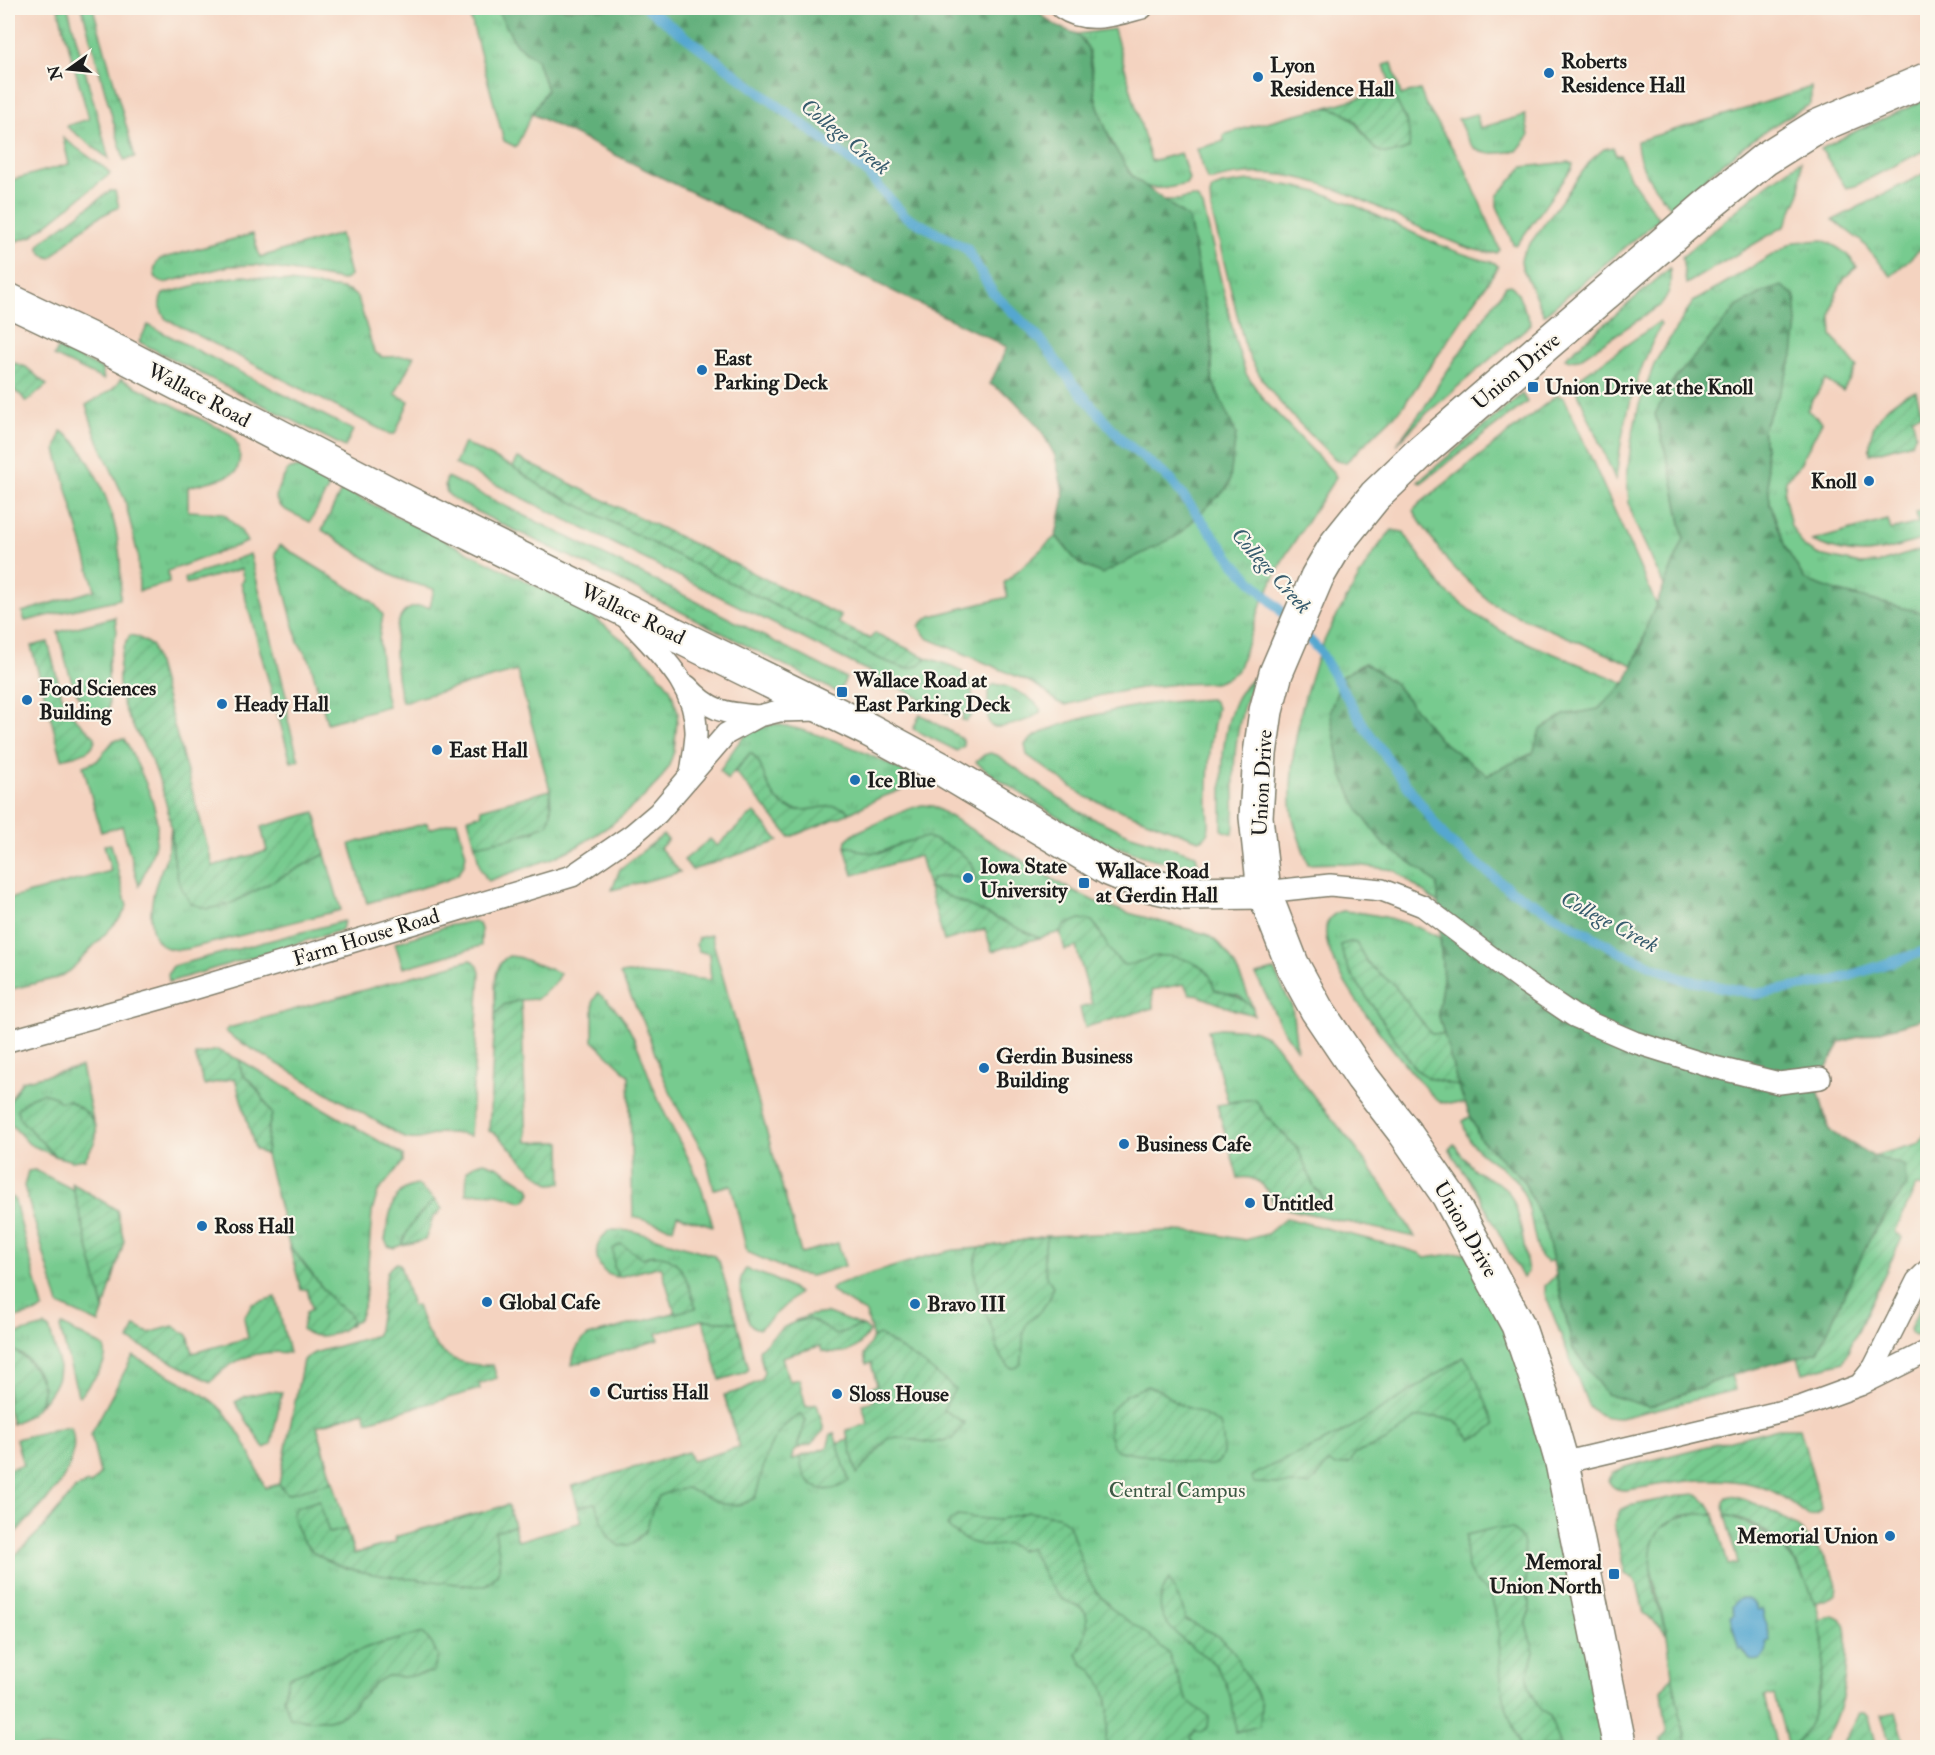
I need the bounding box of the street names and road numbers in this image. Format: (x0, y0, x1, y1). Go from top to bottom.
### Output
street label: Union Drive (1467, 327, 1566, 416)
street label: Wallace Road (142, 356, 256, 434)
street label: Wallace Road (575, 577, 690, 652)
street label: Union Drive (1246, 729, 1279, 837)
street label: Farm House Road (290, 902, 443, 973)
street label: Union Drive (1427, 1176, 1504, 1282)

